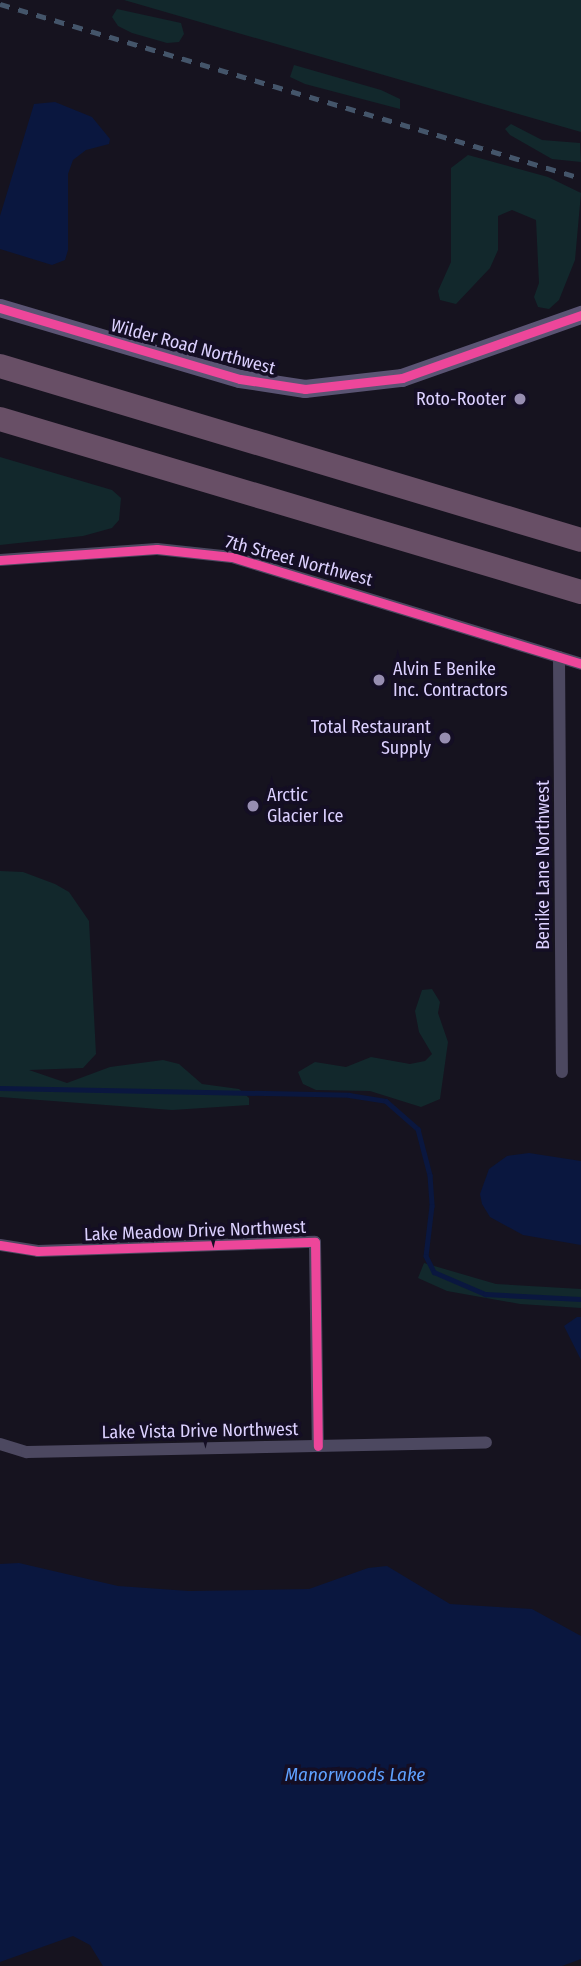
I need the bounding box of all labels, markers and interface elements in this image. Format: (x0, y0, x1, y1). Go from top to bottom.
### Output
street label: Wilder Road Northwest (108, 315, 278, 379)
place label: Roto-Rooter (416, 388, 506, 410)
marker: Roto-Rooter (512, 391, 528, 407)
street label: 7th Street Northwest (223, 531, 375, 591)
place label: Alvin E Benike Inc. Contractors (393, 659, 508, 702)
marker: Alvin E Benike Inc. Contractors (371, 672, 387, 688)
place label: Total Restaurant Supply (311, 717, 431, 760)
marker: Total Restaurant Supply (437, 730, 453, 746)
street label: Benike Lane Northwest (532, 780, 554, 950)
place label: Arctic Glacier Ice (267, 785, 343, 828)
marker: Arctic Glacier Ice (245, 798, 261, 814)
street label: Lake Meadow Drive Northwest (84, 1216, 306, 1246)
street label: Lake Vista Drive Northwest (101, 1418, 299, 1444)
water label: Manorwoods Lake (285, 1764, 425, 1786)

